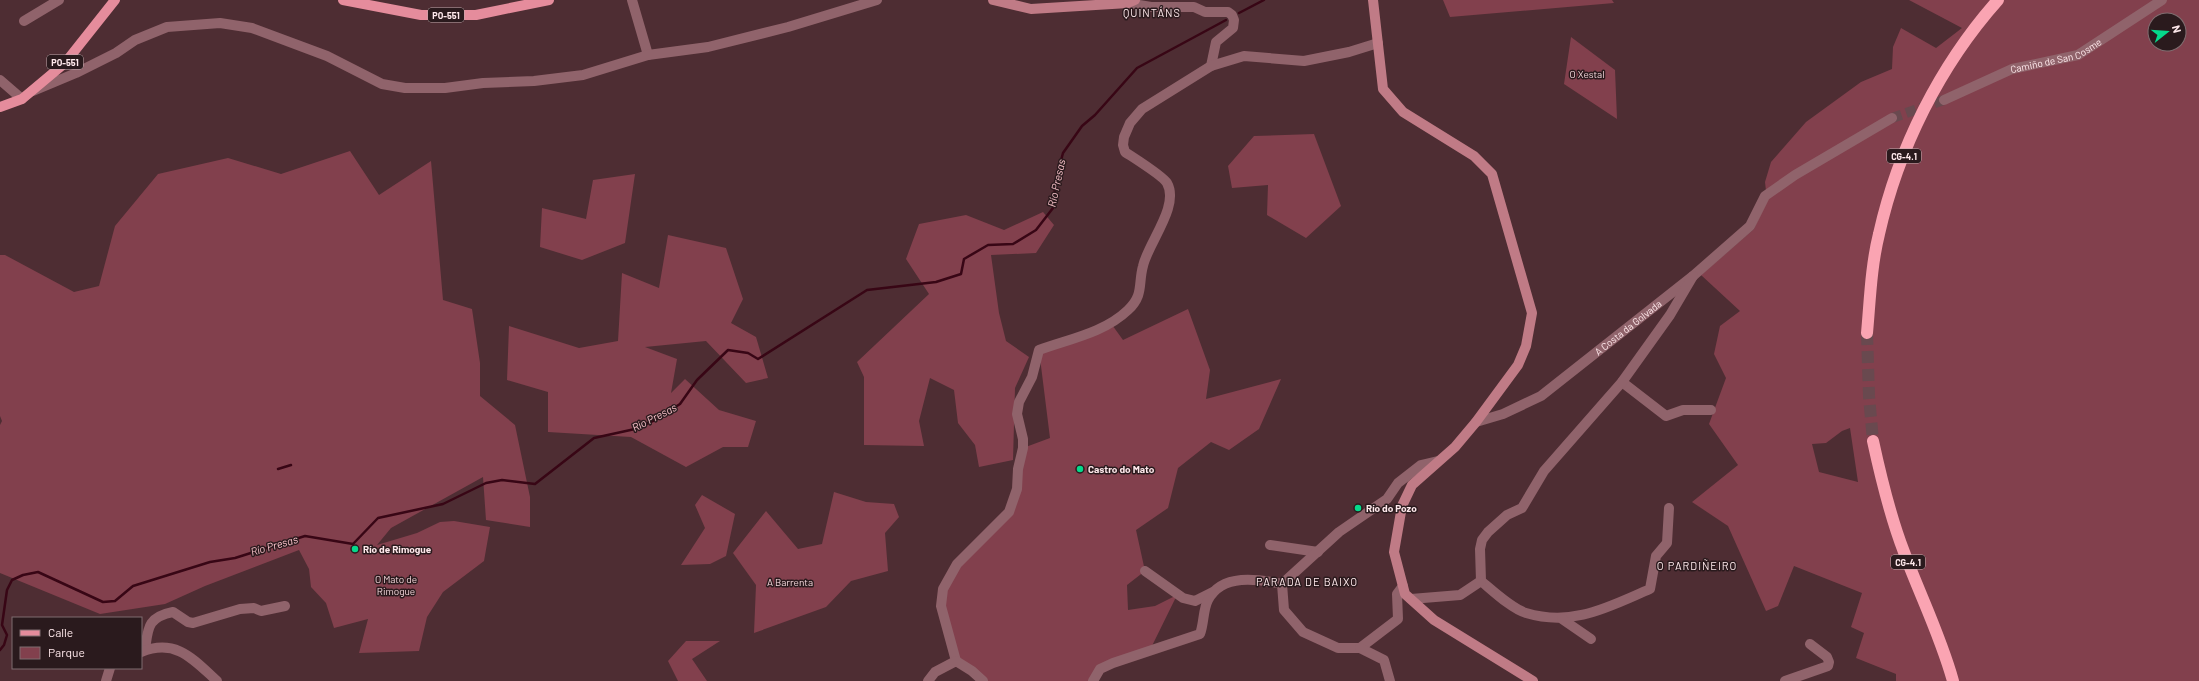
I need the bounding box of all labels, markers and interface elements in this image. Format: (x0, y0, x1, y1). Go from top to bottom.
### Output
district label: QUINTÁNS (1123, 6, 1181, 19)
road number: PO-551 (428, 8, 464, 22)
north arrow (2147, 12, 2187, 52)
text: N (2170, 24, 2184, 34)
street label: Camiño de San Cosme (2009, 35, 2104, 75)
road number: PO-551 (47, 55, 83, 69)
park label: O Xestal (1569, 68, 1605, 80)
road number: CG-4.1 (1887, 149, 1921, 163)
water label: Río Presas (1045, 158, 1067, 208)
street label: A Costa da Golvada (1592, 297, 1664, 357)
water label: Río Presas (629, 400, 679, 434)
place label: Castro do Mato (1088, 463, 1155, 475)
marker: Castro do Mato (1075, 464, 1085, 474)
place label: Río do Pozo (1366, 502, 1417, 514)
marker: Río do Pozo (1353, 503, 1363, 513)
water label: Río Presas (249, 532, 299, 558)
place label: Río de Rimogue (363, 543, 432, 555)
marker: Río de Rimogue (350, 544, 360, 554)
road number: CG-4.1 (1891, 555, 1925, 569)
district label: O PARDIÑEIRO (1657, 559, 1737, 572)
park label: O Mato de Rimogue (375, 573, 417, 597)
district label: PARADA DE BAIXO (1256, 575, 1358, 588)
park label: A Barrenta (767, 576, 813, 588)
legend (12, 617, 142, 669)
text: Calle (48, 625, 73, 639)
text: Parque (48, 645, 85, 659)

